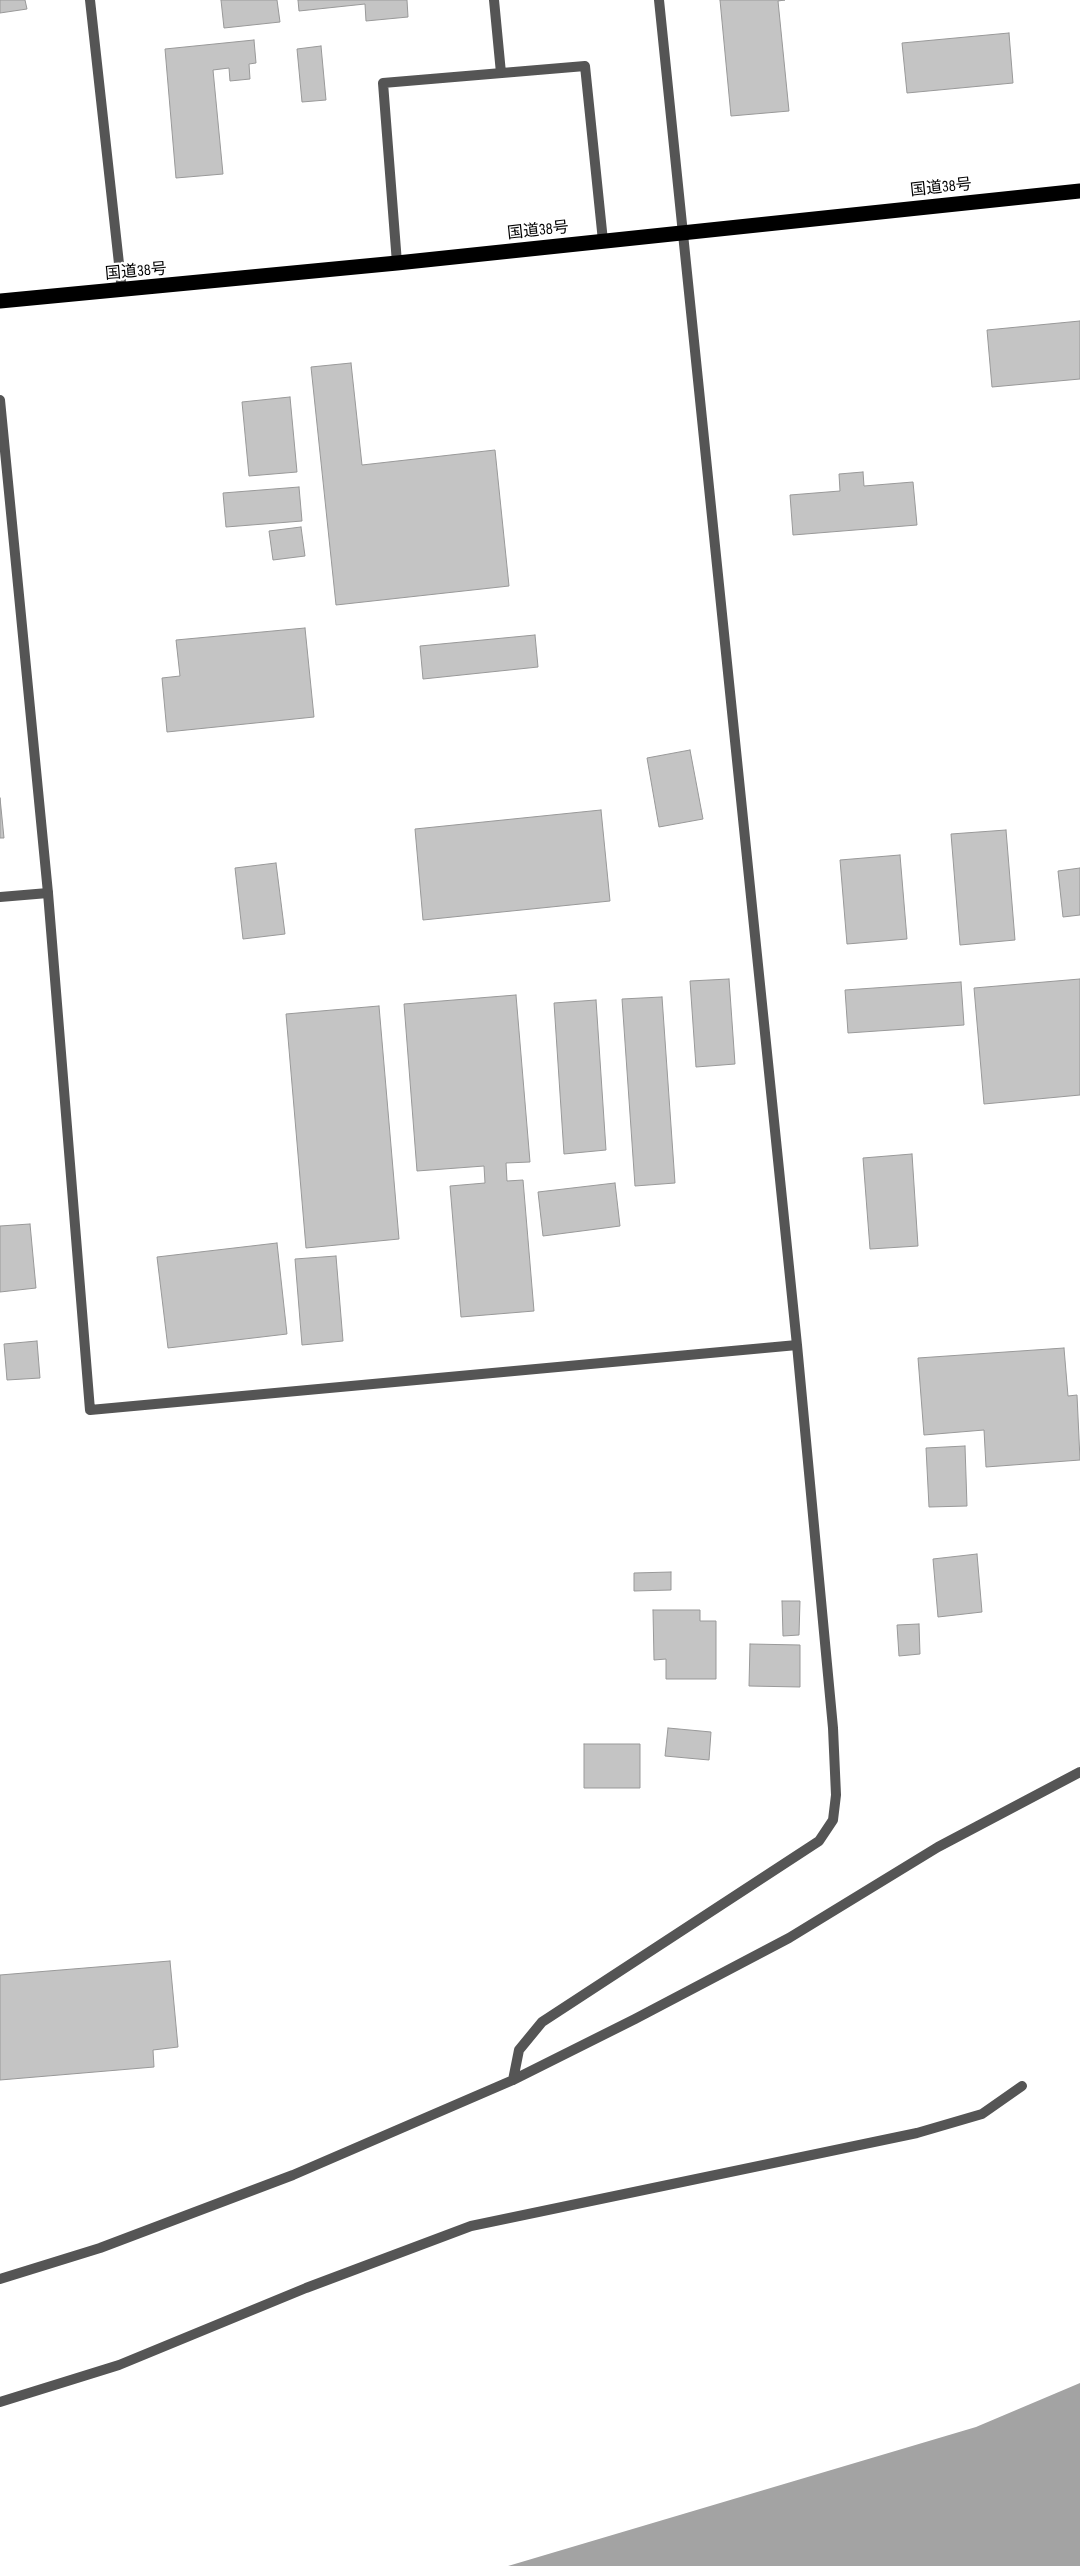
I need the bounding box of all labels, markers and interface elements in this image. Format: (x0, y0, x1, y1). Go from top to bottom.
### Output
street label: 国道38号 (909, 175, 973, 201)
street label: 国道38号 (506, 218, 570, 244)
street label: 国道38号 (104, 260, 168, 284)

